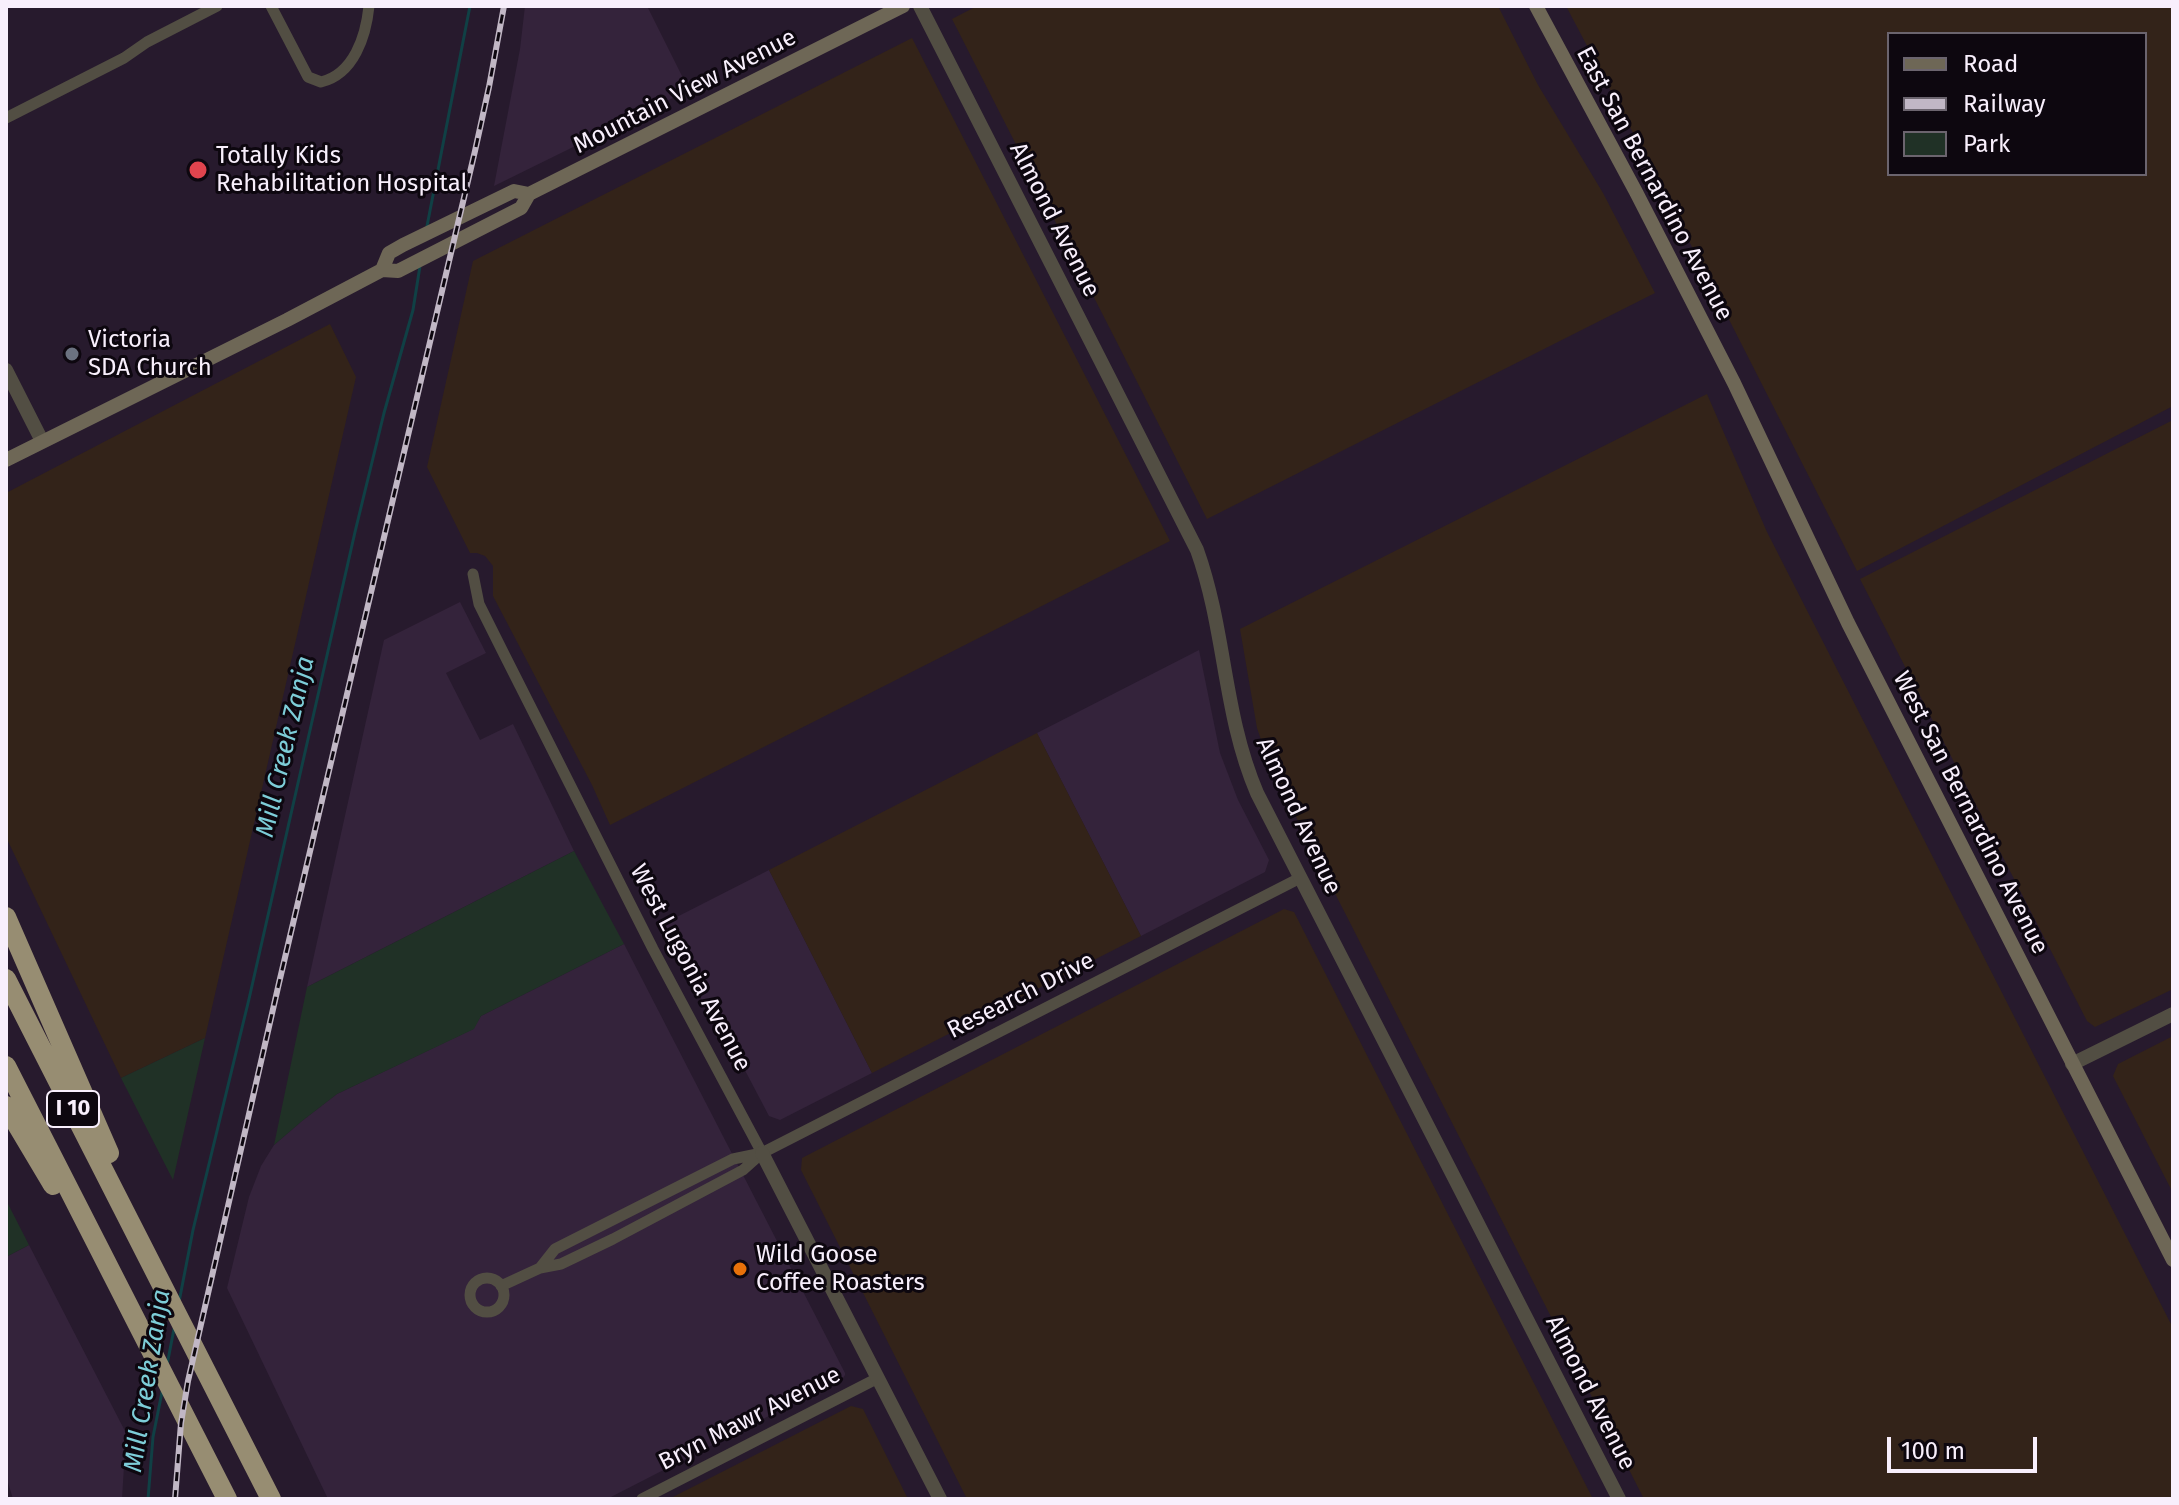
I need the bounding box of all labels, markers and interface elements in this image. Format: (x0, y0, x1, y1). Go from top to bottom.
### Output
street label: Mountain View Avenue (569, 23, 801, 161)
legend (1887, 32, 2147, 176)
street label: East San Bernardino Avenue (1569, 42, 1739, 326)
text: Road (1963, 50, 2018, 78)
text: Railway (1963, 90, 2046, 118)
text: Park (1963, 130, 2010, 158)
street label: Almond Avenue (1003, 138, 1105, 302)
place label: Totally Kids Rehabilitation Hospital (216, 142, 468, 198)
marker: Totally Kids Rehabilitation Hospital (187, 159, 209, 181)
place label: Victoria SDA Church (88, 326, 212, 382)
marker: Victoria SDA Church (63, 345, 81, 363)
water label: Mill Creek Zanja (250, 654, 322, 840)
street label: West San Bernardino Avenue (1886, 667, 2054, 959)
street label: Almond Avenue (1249, 733, 1347, 899)
street label: West Lugonia Avenue (623, 859, 757, 1077)
street label: Research Drive (943, 947, 1099, 1045)
road number: I 10 (47, 1091, 99, 1127)
place label: Wild Goose Coffee Roasters (756, 1241, 925, 1297)
marker: Wild Goose Coffee Roasters (731, 1260, 749, 1278)
water label: Mill Creek Zanja (118, 1287, 178, 1475)
street label: Almond Avenue (1539, 1311, 1641, 1475)
street label: Bryn Mawr Avenue (654, 1361, 846, 1477)
scale bar (1891, 1421, 2041, 1471)
text: 100 m (1901, 1437, 1965, 1465)

